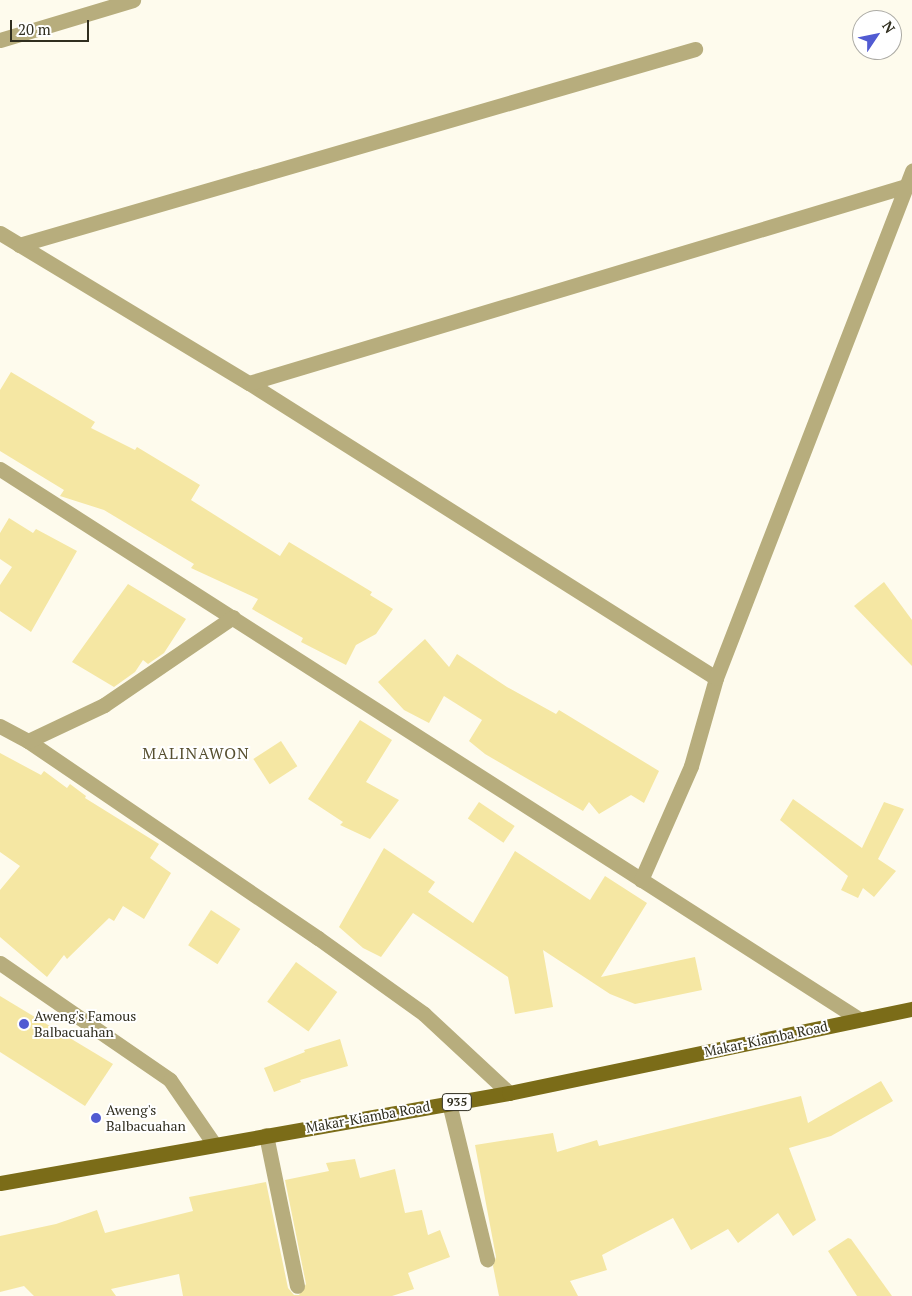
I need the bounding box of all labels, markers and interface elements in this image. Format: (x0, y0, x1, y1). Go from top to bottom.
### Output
scale bar (12, 10, 91, 42)
north arrow (852, 10, 902, 60)
text: N (878, 17, 900, 37)
text: 20 m (18, 19, 51, 39)
district label: MALINAWON (141, 743, 251, 763)
place label: Aweng's Famous Balbacuahan (34, 1008, 136, 1040)
marker: Aweng's Famous Balbacuahan (18, 1018, 30, 1030)
street label: Makar-Kiamba Road (703, 1018, 829, 1060)
road number: 935 (441, 1092, 473, 1112)
street label: Makar-Kiamba Road (304, 1098, 432, 1136)
place label: Aweng's Balbacuahan (106, 1102, 186, 1134)
marker: Aweng's Balbacuahan (90, 1112, 102, 1124)

